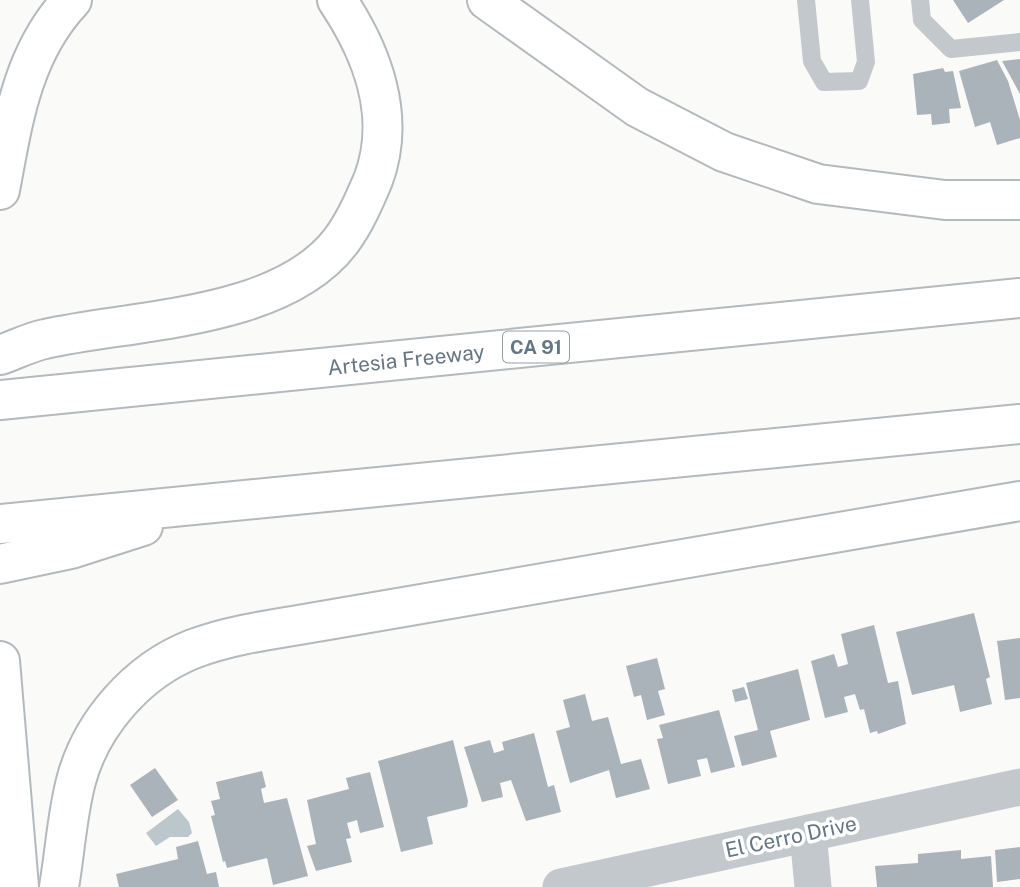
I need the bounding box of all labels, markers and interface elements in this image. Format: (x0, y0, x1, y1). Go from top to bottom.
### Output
road number: CA 91 (503, 332, 569, 362)
street label: Artesia Freeway (326, 339, 486, 380)
street label: El Cerro Drive (723, 810, 859, 863)

